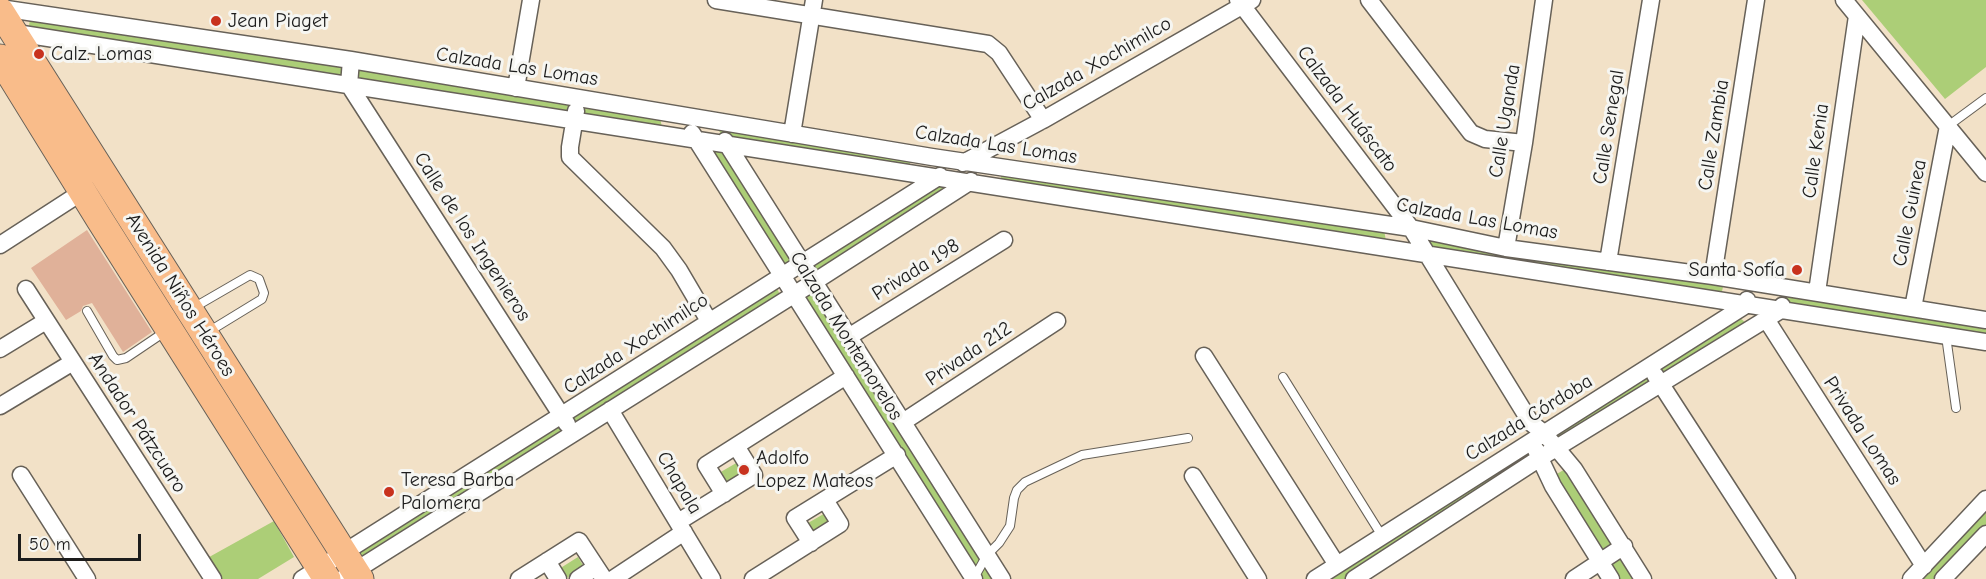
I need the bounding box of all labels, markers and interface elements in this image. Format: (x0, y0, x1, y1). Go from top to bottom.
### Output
place label: Jean Piaget (228, 9, 328, 33)
street label: Calzada Xochimilco (1018, 12, 1176, 116)
marker: Jean Piaget (209, 14, 223, 28)
street label: Calzada Huáscato (1292, 41, 1402, 177)
place label: Calz. Lomas (51, 42, 152, 66)
street label: Calzada Las Lomas (434, 42, 600, 92)
marker: Calz. Lomas (32, 47, 46, 61)
street label: Calle Uganda (1484, 62, 1526, 180)
street label: Calle Senegal (1588, 68, 1630, 186)
street label: Calle Zambia (1693, 78, 1735, 192)
street label: Calle Kenia (1797, 102, 1835, 200)
street label: Calzada Las Lomas (913, 120, 1079, 170)
street label: Calle de los Ingenieros (408, 148, 536, 326)
street label: Calle Guinea (1888, 157, 1932, 269)
street label: Calzada Las Lomas (1394, 193, 1560, 245)
street label: Avenida Niños Héroes (120, 209, 240, 381)
street label: Privada 198 (868, 234, 964, 306)
street label: Calzada Montemorelos (784, 247, 908, 425)
place label: Santa Sofía (1688, 258, 1785, 282)
marker: Santa Sofía (1790, 263, 1804, 277)
street label: Calzada Xochimilco (559, 288, 713, 400)
street label: Privada 212 (922, 317, 1016, 391)
street label: Andador Pátzcuaro (83, 348, 191, 498)
street label: Calzada Córdoba (1461, 369, 1597, 467)
street label: Privada Lomas (1818, 372, 1906, 490)
place label: Adolfo Lopez Mateos (756, 446, 873, 493)
street label: Chapala (651, 447, 707, 519)
marker: Adolfo Lopez Mateos (737, 463, 751, 477)
place label: Teresa Barba Palomera (401, 468, 514, 515)
marker: Teresa Barba Palomera (382, 485, 396, 499)
scale bar (21, 522, 144, 560)
text: 50 m (29, 534, 71, 555)

